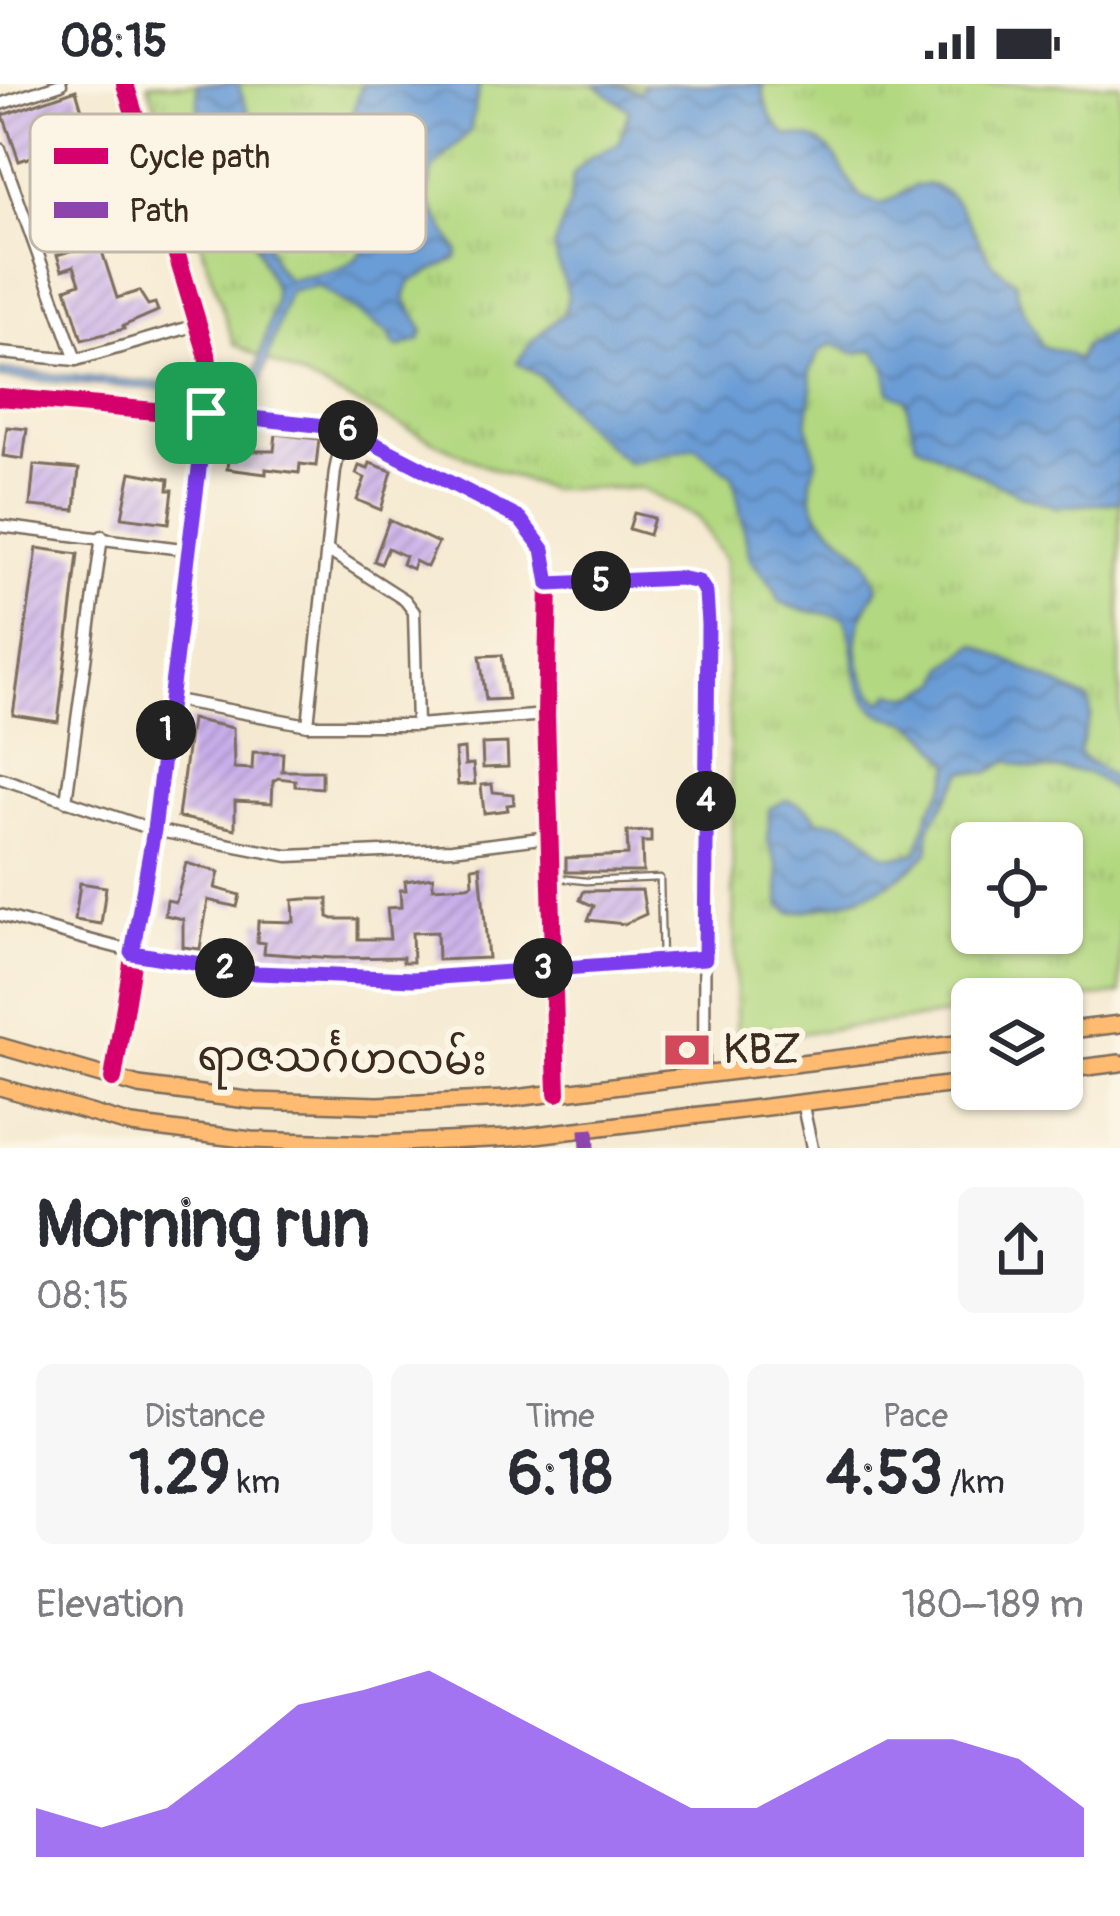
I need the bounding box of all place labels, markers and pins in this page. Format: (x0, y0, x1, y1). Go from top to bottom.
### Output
pin (155, 362, 257, 464)
pin: 6 (318, 400, 378, 460)
pin: 5 (571, 551, 631, 611)
pin: 1 (136, 700, 196, 760)
pin: 4 (676, 771, 736, 831)
pin: 2 (195, 938, 255, 998)
pin: 3 (513, 938, 573, 998)
place label: KBZ (723, 1024, 801, 1076)
bank icon: KBZ (662, 1025, 712, 1075)

